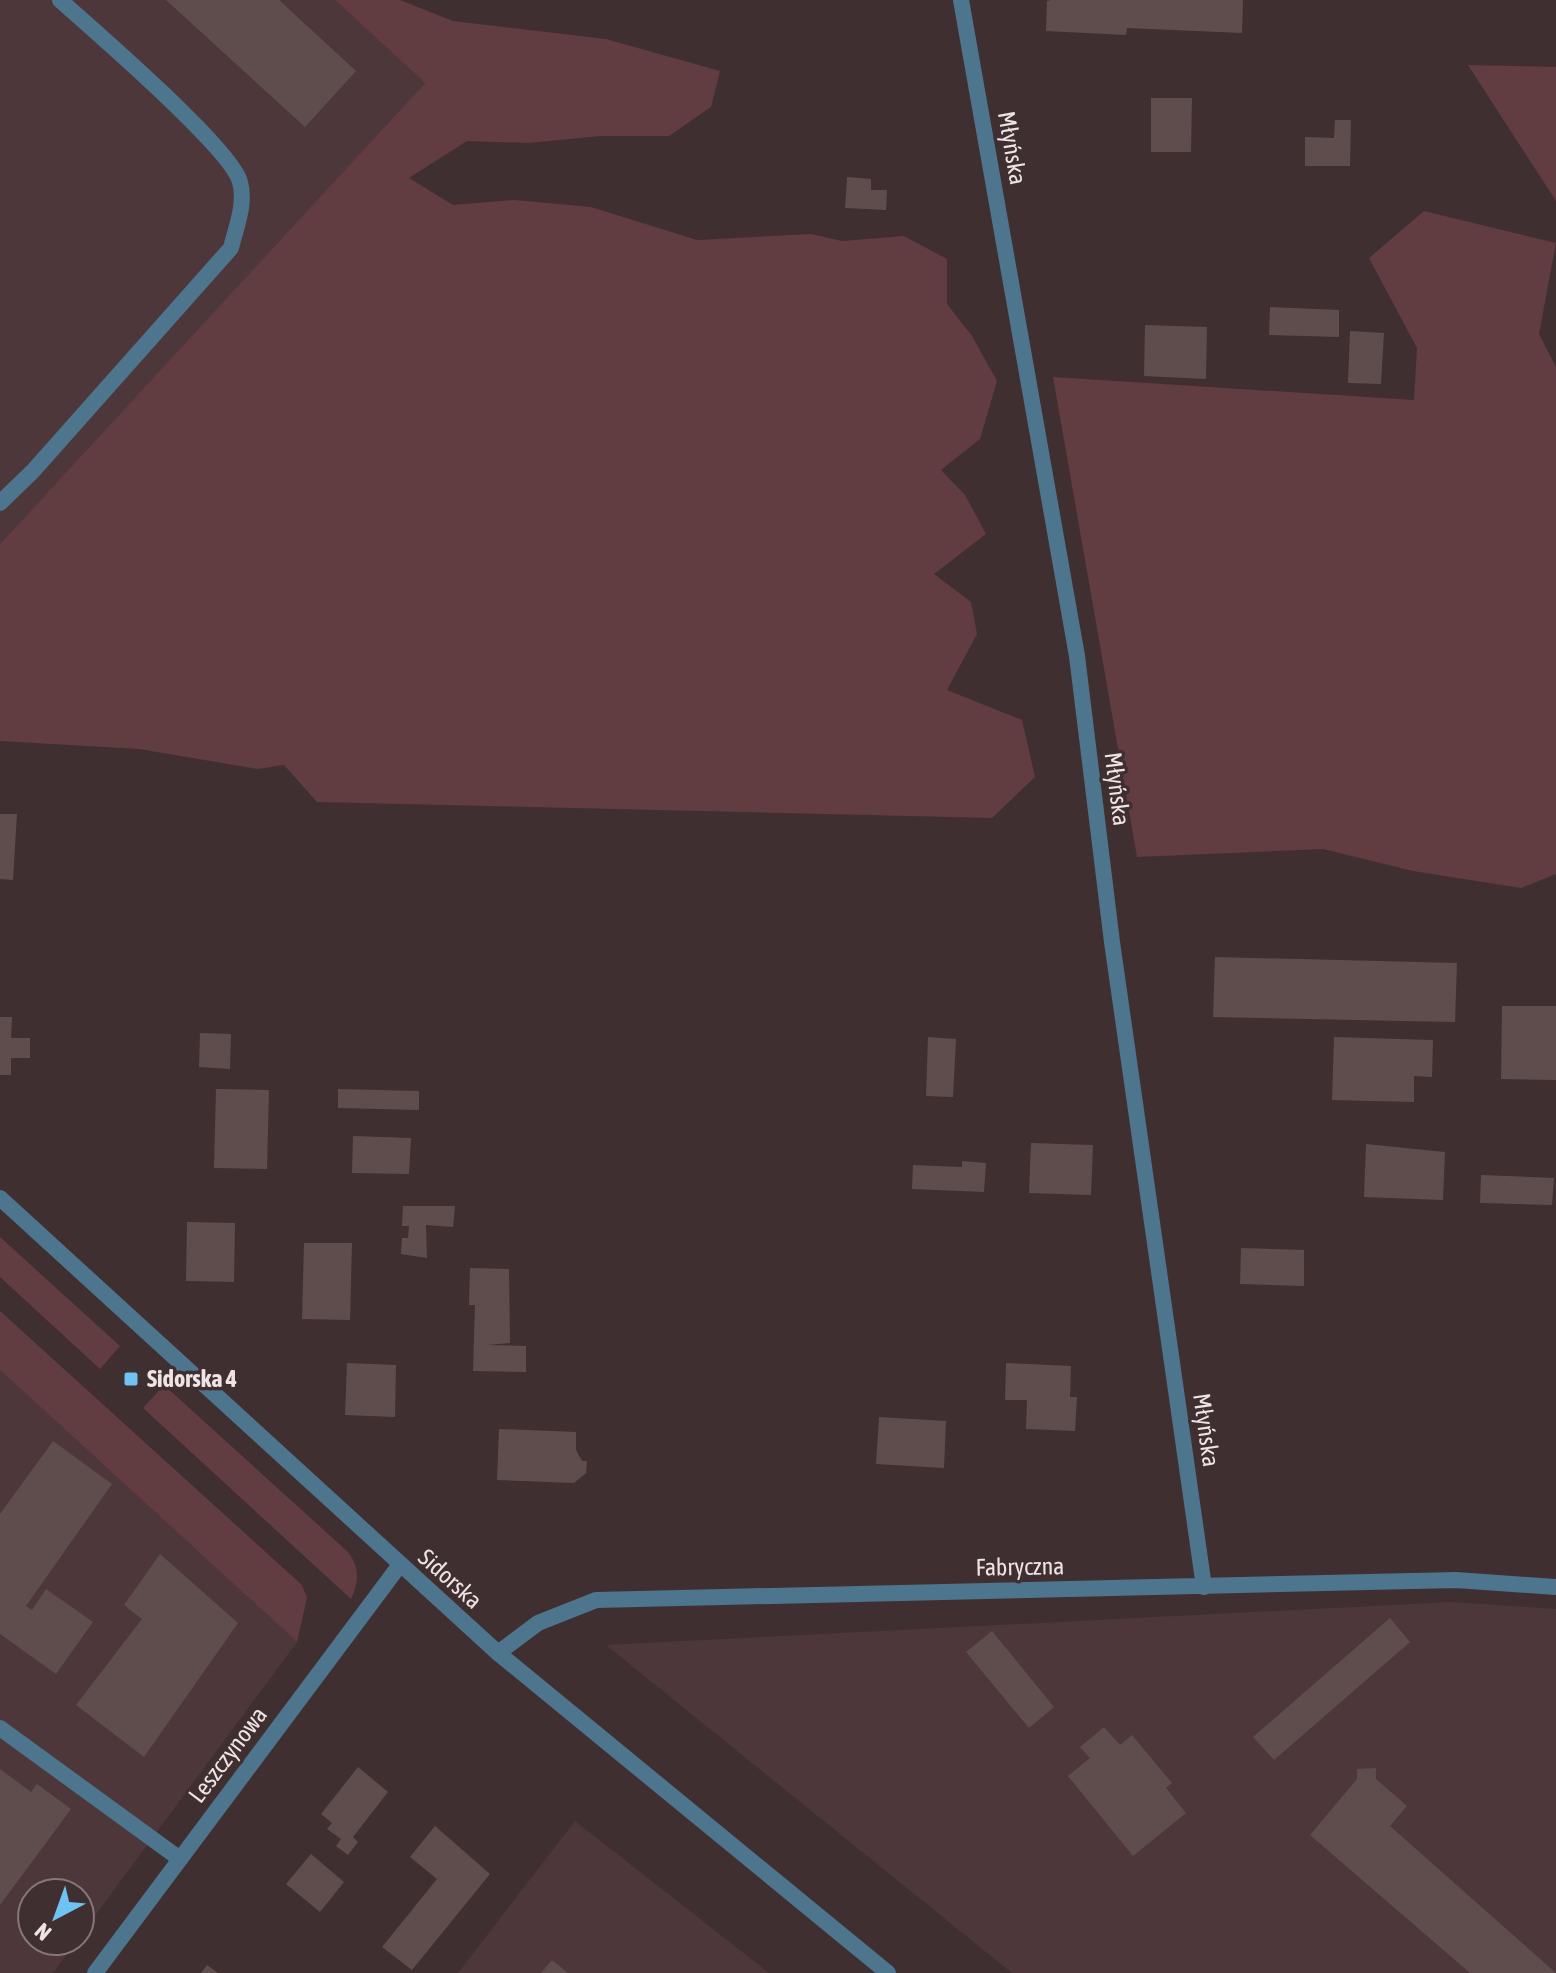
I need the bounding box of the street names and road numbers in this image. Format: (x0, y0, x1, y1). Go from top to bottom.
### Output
street label: Młyńska (993, 109, 1032, 187)
street label: Młyńska (1100, 751, 1135, 827)
street label: Młyńska (1188, 1391, 1225, 1468)
street label: Sidorska (413, 1543, 487, 1614)
street label: Fabryczna (975, 1552, 1065, 1581)
street label: Leszczynowa (183, 1702, 272, 1808)

